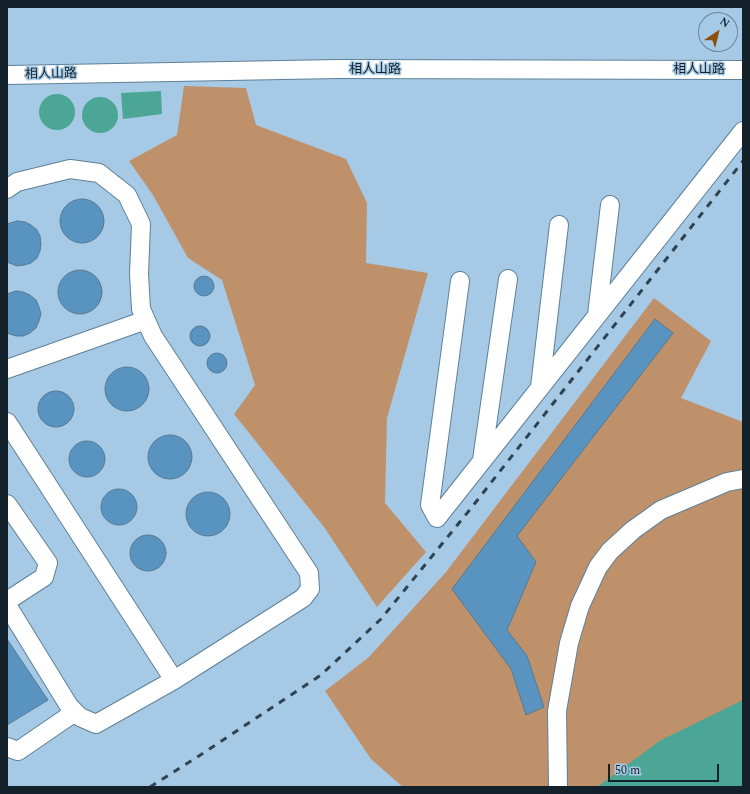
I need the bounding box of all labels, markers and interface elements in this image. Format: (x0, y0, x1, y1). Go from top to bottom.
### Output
north arrow (698, 12, 738, 52)
text: N (716, 13, 733, 32)
street label: 相人山路 (349, 62, 401, 78)
street label: 相人山路 (673, 62, 725, 78)
street label: 相人山路 (25, 67, 77, 83)
scale bar (610, 756, 721, 782)
text: 50 m (615, 761, 640, 780)

